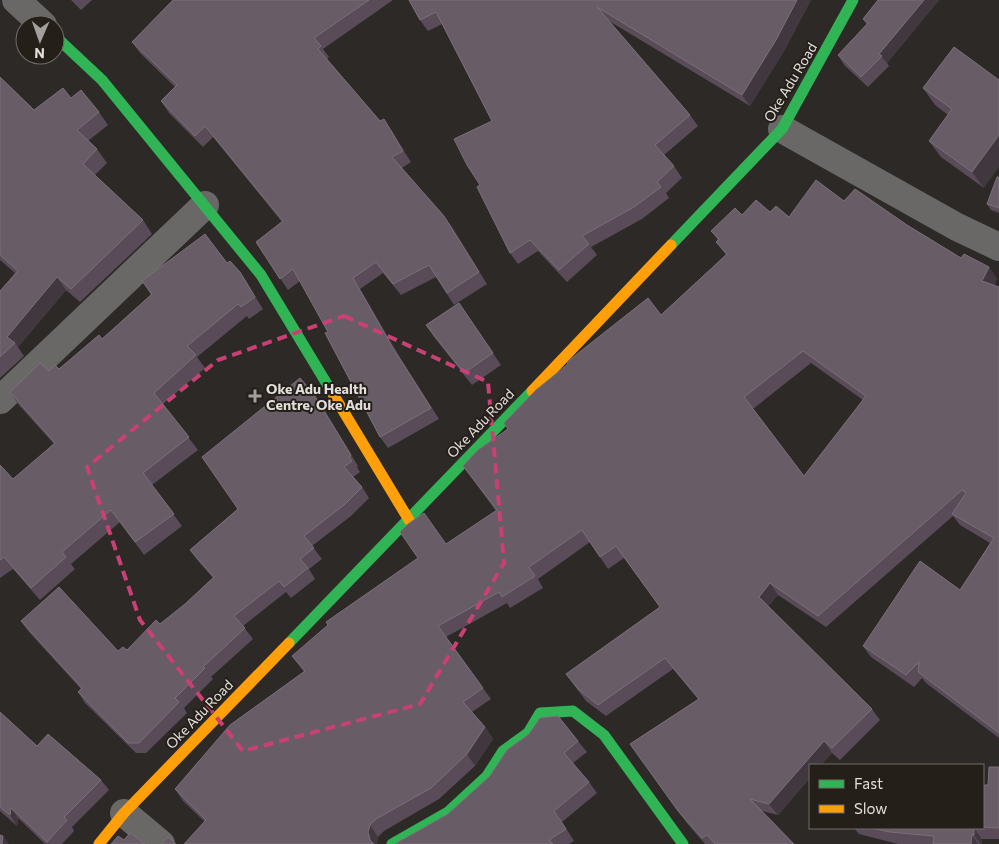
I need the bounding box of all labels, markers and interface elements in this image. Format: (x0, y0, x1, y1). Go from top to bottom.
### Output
north arrow (15, 15, 65, 65)
street label: Oke Adu Road (760, 39, 820, 125)
text: N (34, 45, 45, 62)
place label: Oke Adu Health Centre, Oke Adu (266, 380, 371, 413)
street label: Oke Adu Road (443, 385, 517, 461)
marker: Oke Adu Health Centre, Oke Adu (248, 389, 262, 403)
street label: Oke Adu Road (162, 676, 236, 752)
legend (809, 764, 984, 829)
text: Fast (854, 774, 883, 792)
text: Slow (854, 799, 887, 817)

